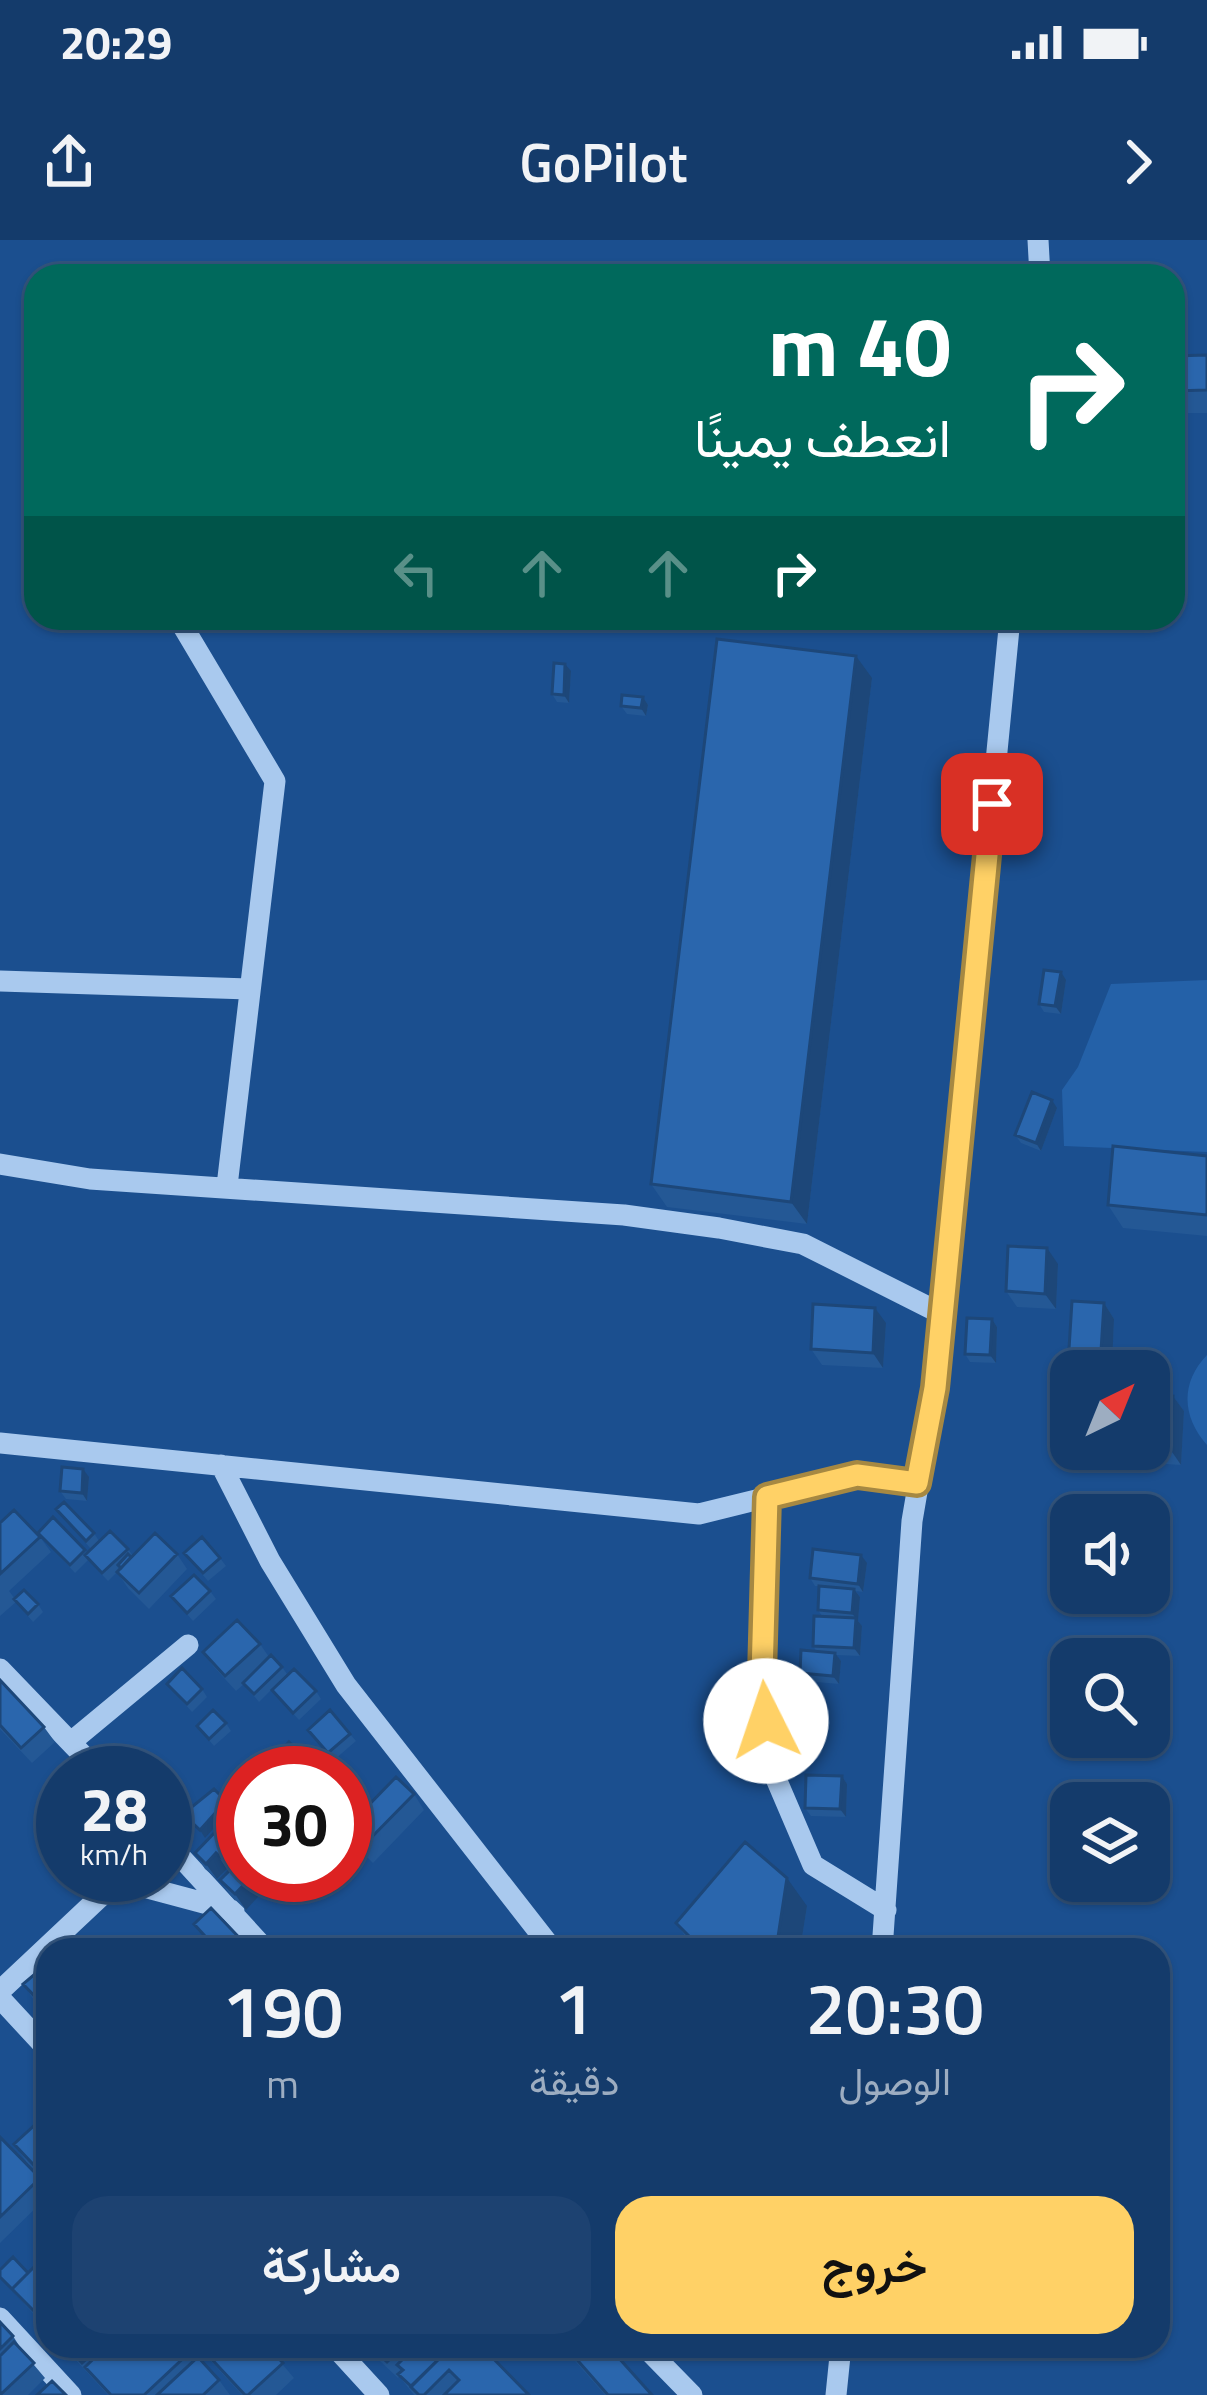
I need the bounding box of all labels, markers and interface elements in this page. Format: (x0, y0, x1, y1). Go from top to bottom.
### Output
text: 20:29 (60, 8, 172, 76)
text: GoPilot (520, 121, 687, 203)
icon: share (36, 129, 102, 195)
icon: forward (1105, 129, 1171, 195)
text: 40 m (768, 281, 951, 409)
icon: right (993, 312, 1149, 468)
text: انعطف يمينًا (694, 396, 951, 478)
icon: left (383, 540, 449, 606)
icon: ahead (509, 540, 575, 606)
icon: ahead (635, 540, 701, 606)
icon: right (761, 540, 827, 606)
pin (941, 753, 1043, 855)
icon: arrive (959, 771, 1025, 837)
north arrow (1050, 1350, 1170, 1470)
map controls (1050, 1350, 1170, 1902)
button: sound (1050, 1494, 1170, 1614)
button: search (1050, 1638, 1170, 1758)
position arrow (703, 1658, 829, 1784)
speed limit sign: 30 (216, 1746, 372, 1902)
text: 28 (80, 1763, 148, 1854)
button: layers (1050, 1782, 1170, 1902)
text: km/h (80, 1831, 148, 1877)
text: 1 (554, 1952, 594, 2062)
text: 20:30 (805, 1952, 984, 2062)
text: 190 (222, 1955, 343, 2065)
text: دقيقة (529, 2051, 619, 2110)
text: الوصول (838, 2051, 951, 2110)
text: m (266, 2054, 299, 2113)
button: مشاركة (72, 2196, 591, 2334)
button: خروج (615, 2196, 1134, 2334)

